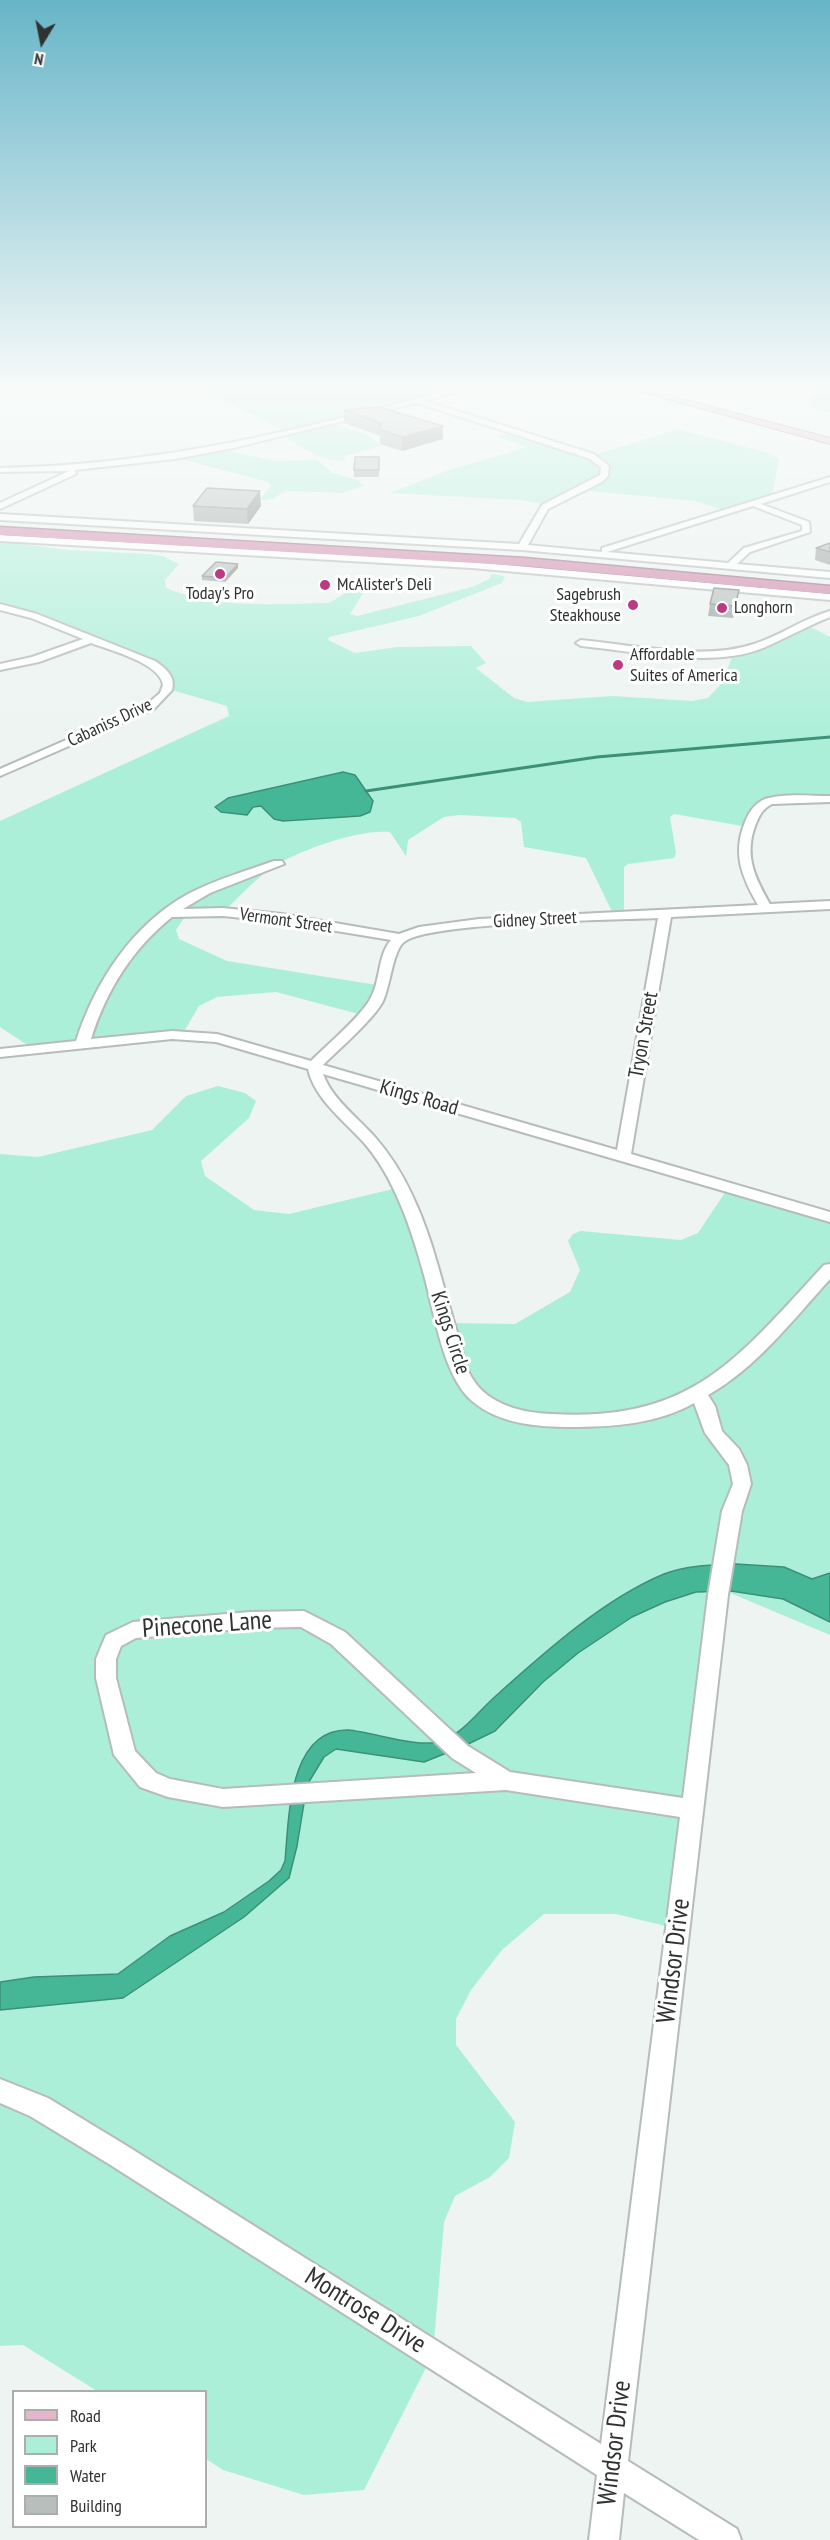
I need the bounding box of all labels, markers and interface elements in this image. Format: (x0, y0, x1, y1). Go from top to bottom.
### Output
north arrow (12, 12, 72, 72)
text: N (33, 49, 45, 70)
marker: Today's Pro (213, 567, 227, 581)
place label: McAlister's Deli (337, 574, 432, 596)
marker: McAlister's Deli (318, 578, 332, 592)
place label: Today's Pro (186, 583, 254, 605)
place label: Sagebrush Steakhouse (550, 584, 621, 626)
place label: Longhorn (734, 597, 793, 619)
marker: Sagebrush Steakhouse (626, 598, 640, 612)
marker: Longhorn (715, 601, 729, 615)
place label: Affordable Suites of America (630, 644, 738, 686)
marker: Affordable Suites of America (611, 658, 625, 672)
street label: Cabaniss Drive (64, 694, 156, 752)
street label: Vermont Street (238, 904, 334, 938)
street label: Gidney Street (493, 907, 577, 933)
street label: Tryon Street (624, 990, 664, 1080)
street label: Kings Road (377, 1075, 461, 1121)
street label: Kings Circle (425, 1288, 475, 1378)
street label: Pinecone Lane (141, 1605, 273, 1645)
street label: Windsor Drive (651, 1897, 697, 2025)
street label: Montrose Drive (299, 2261, 431, 2361)
street label: Windsor Drive (592, 2379, 638, 2507)
legend (12, 2390, 207, 2528)
text: Road (70, 2404, 101, 2427)
text: Park (70, 2434, 97, 2457)
text: Water (70, 2464, 106, 2487)
text: Building (70, 2494, 122, 2517)

